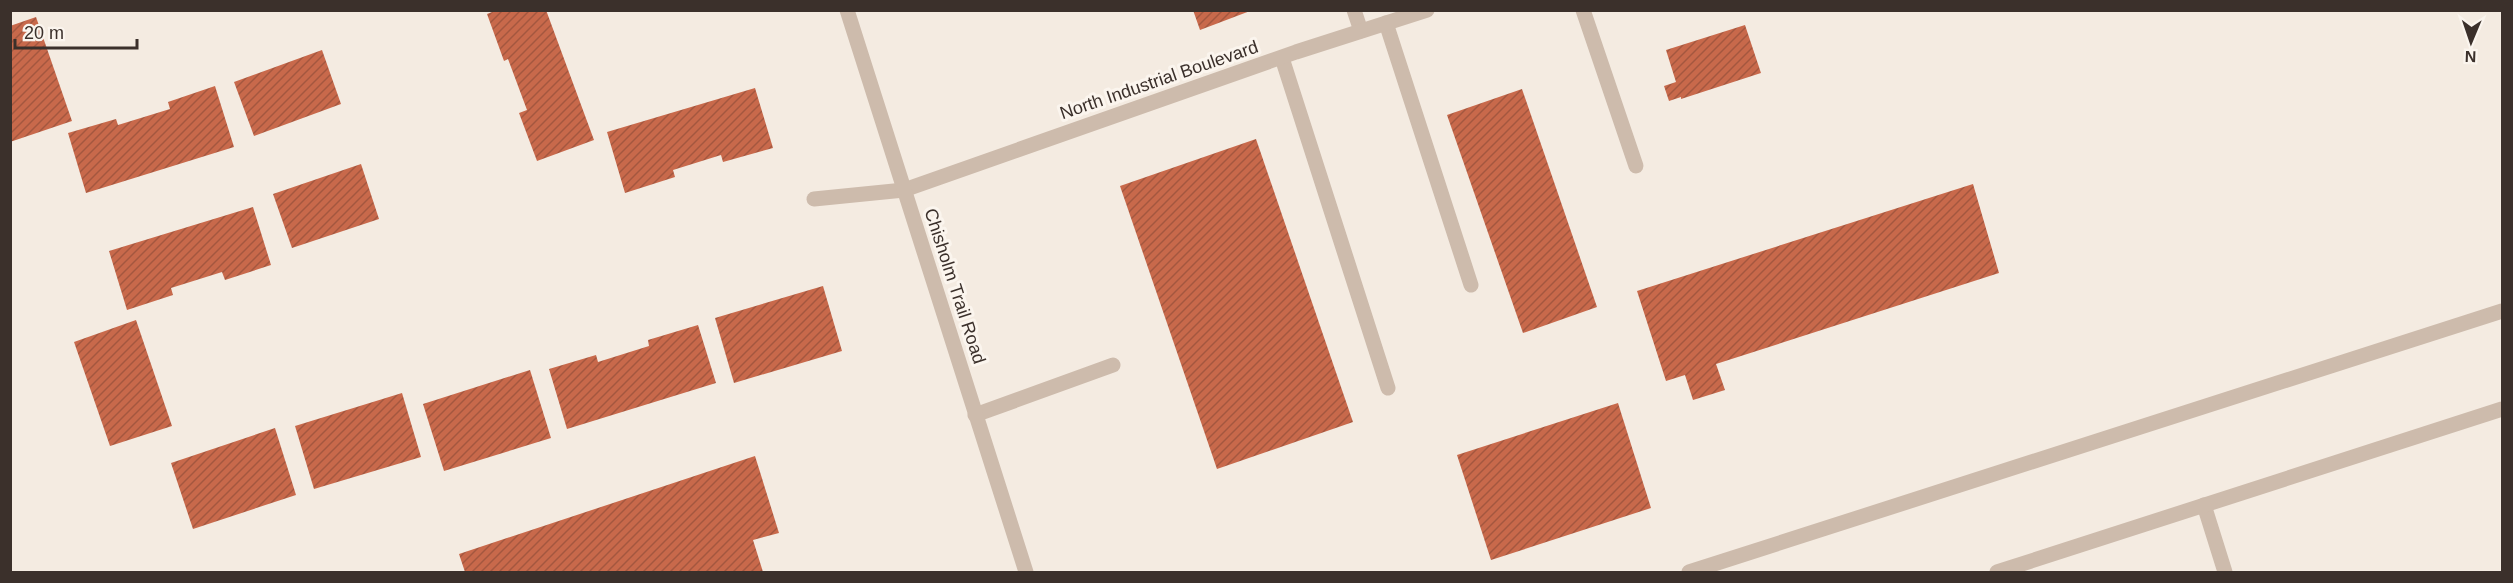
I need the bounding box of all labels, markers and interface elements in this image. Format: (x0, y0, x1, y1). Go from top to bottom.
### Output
scale bar (15, 12, 136, 50)
north arrow (2441, 12, 2501, 72)
text: 20 m (24, 23, 64, 43)
street label: North Industrial Boulevard (1057, 37, 1261, 123)
text: N (2464, 48, 2477, 65)
street label: Chisholm Trail Road (920, 206, 990, 366)

